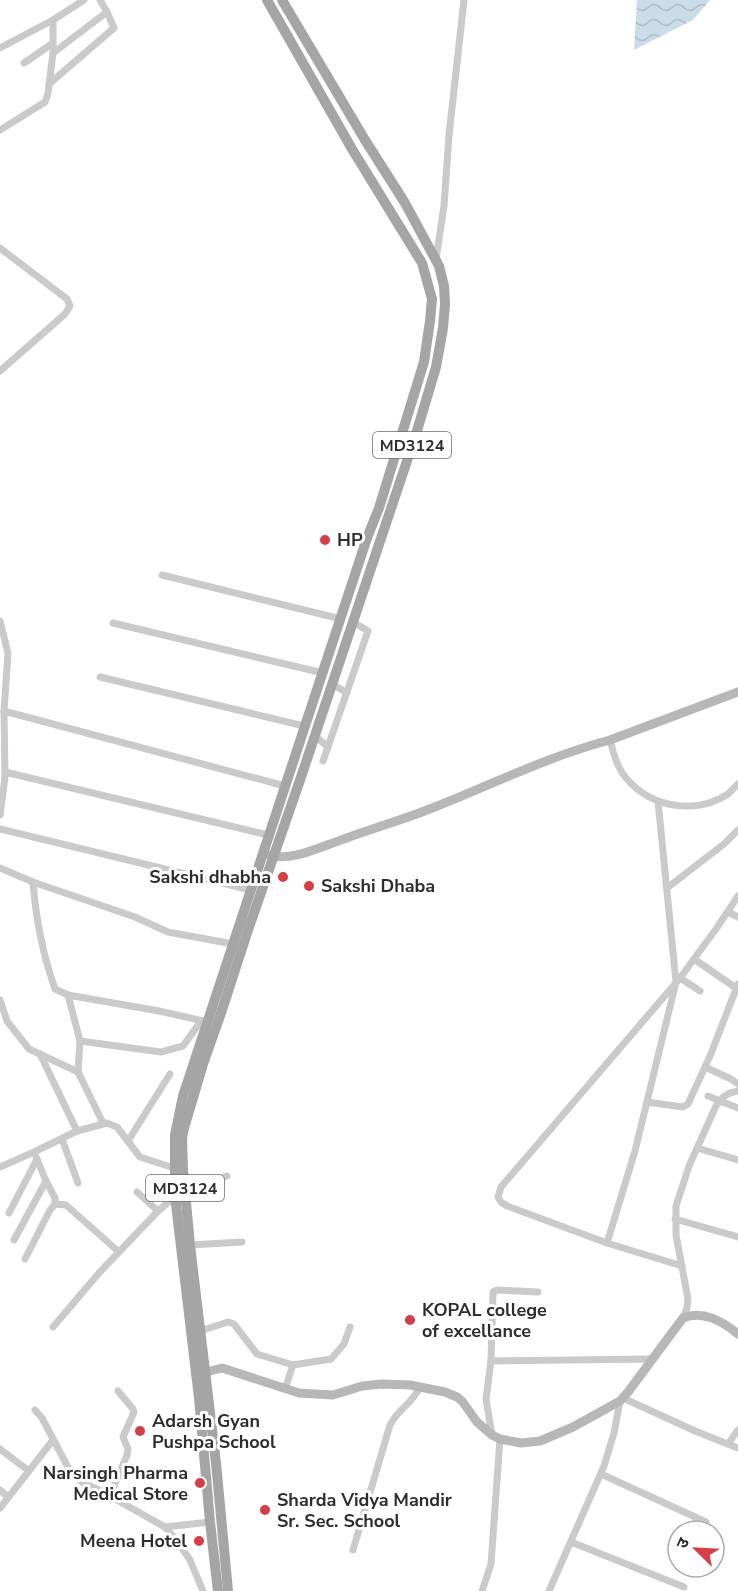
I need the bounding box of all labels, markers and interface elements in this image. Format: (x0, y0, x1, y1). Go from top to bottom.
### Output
road number: MD3124 (373, 432, 451, 458)
place label: HP (337, 528, 363, 552)
marker: HP (318, 533, 332, 547)
place label: Sakshi dhabha (149, 865, 271, 889)
marker: Sakshi dhabha (276, 870, 290, 884)
place label: Sakshi Dhaba (321, 874, 435, 898)
marker: Sakshi Dhaba (302, 879, 316, 893)
road number: MD3124 (146, 1175, 224, 1201)
place label: KOPAL college of excellance (422, 1298, 547, 1343)
marker: KOPAL college of excellance (403, 1313, 417, 1327)
place label: Adarsh Gyan Pushpa School (152, 1409, 276, 1454)
marker: Adarsh Gyan Pushpa School (133, 1424, 147, 1438)
place label: Narsingh Pharma Medical Store (43, 1461, 188, 1506)
marker: Narsingh Pharma Medical Store (193, 1476, 207, 1490)
place label: Sharda Vidya Mandir Sr. Sec. School (277, 1488, 452, 1533)
marker: Sharda Vidya Mandir Sr. Sec. School (258, 1503, 272, 1517)
north arrow (666, 1519, 726, 1579)
place label: Meena Hotel (80, 1529, 187, 1553)
marker: Meena Hotel (192, 1534, 206, 1548)
text: उ (671, 1534, 695, 1552)

